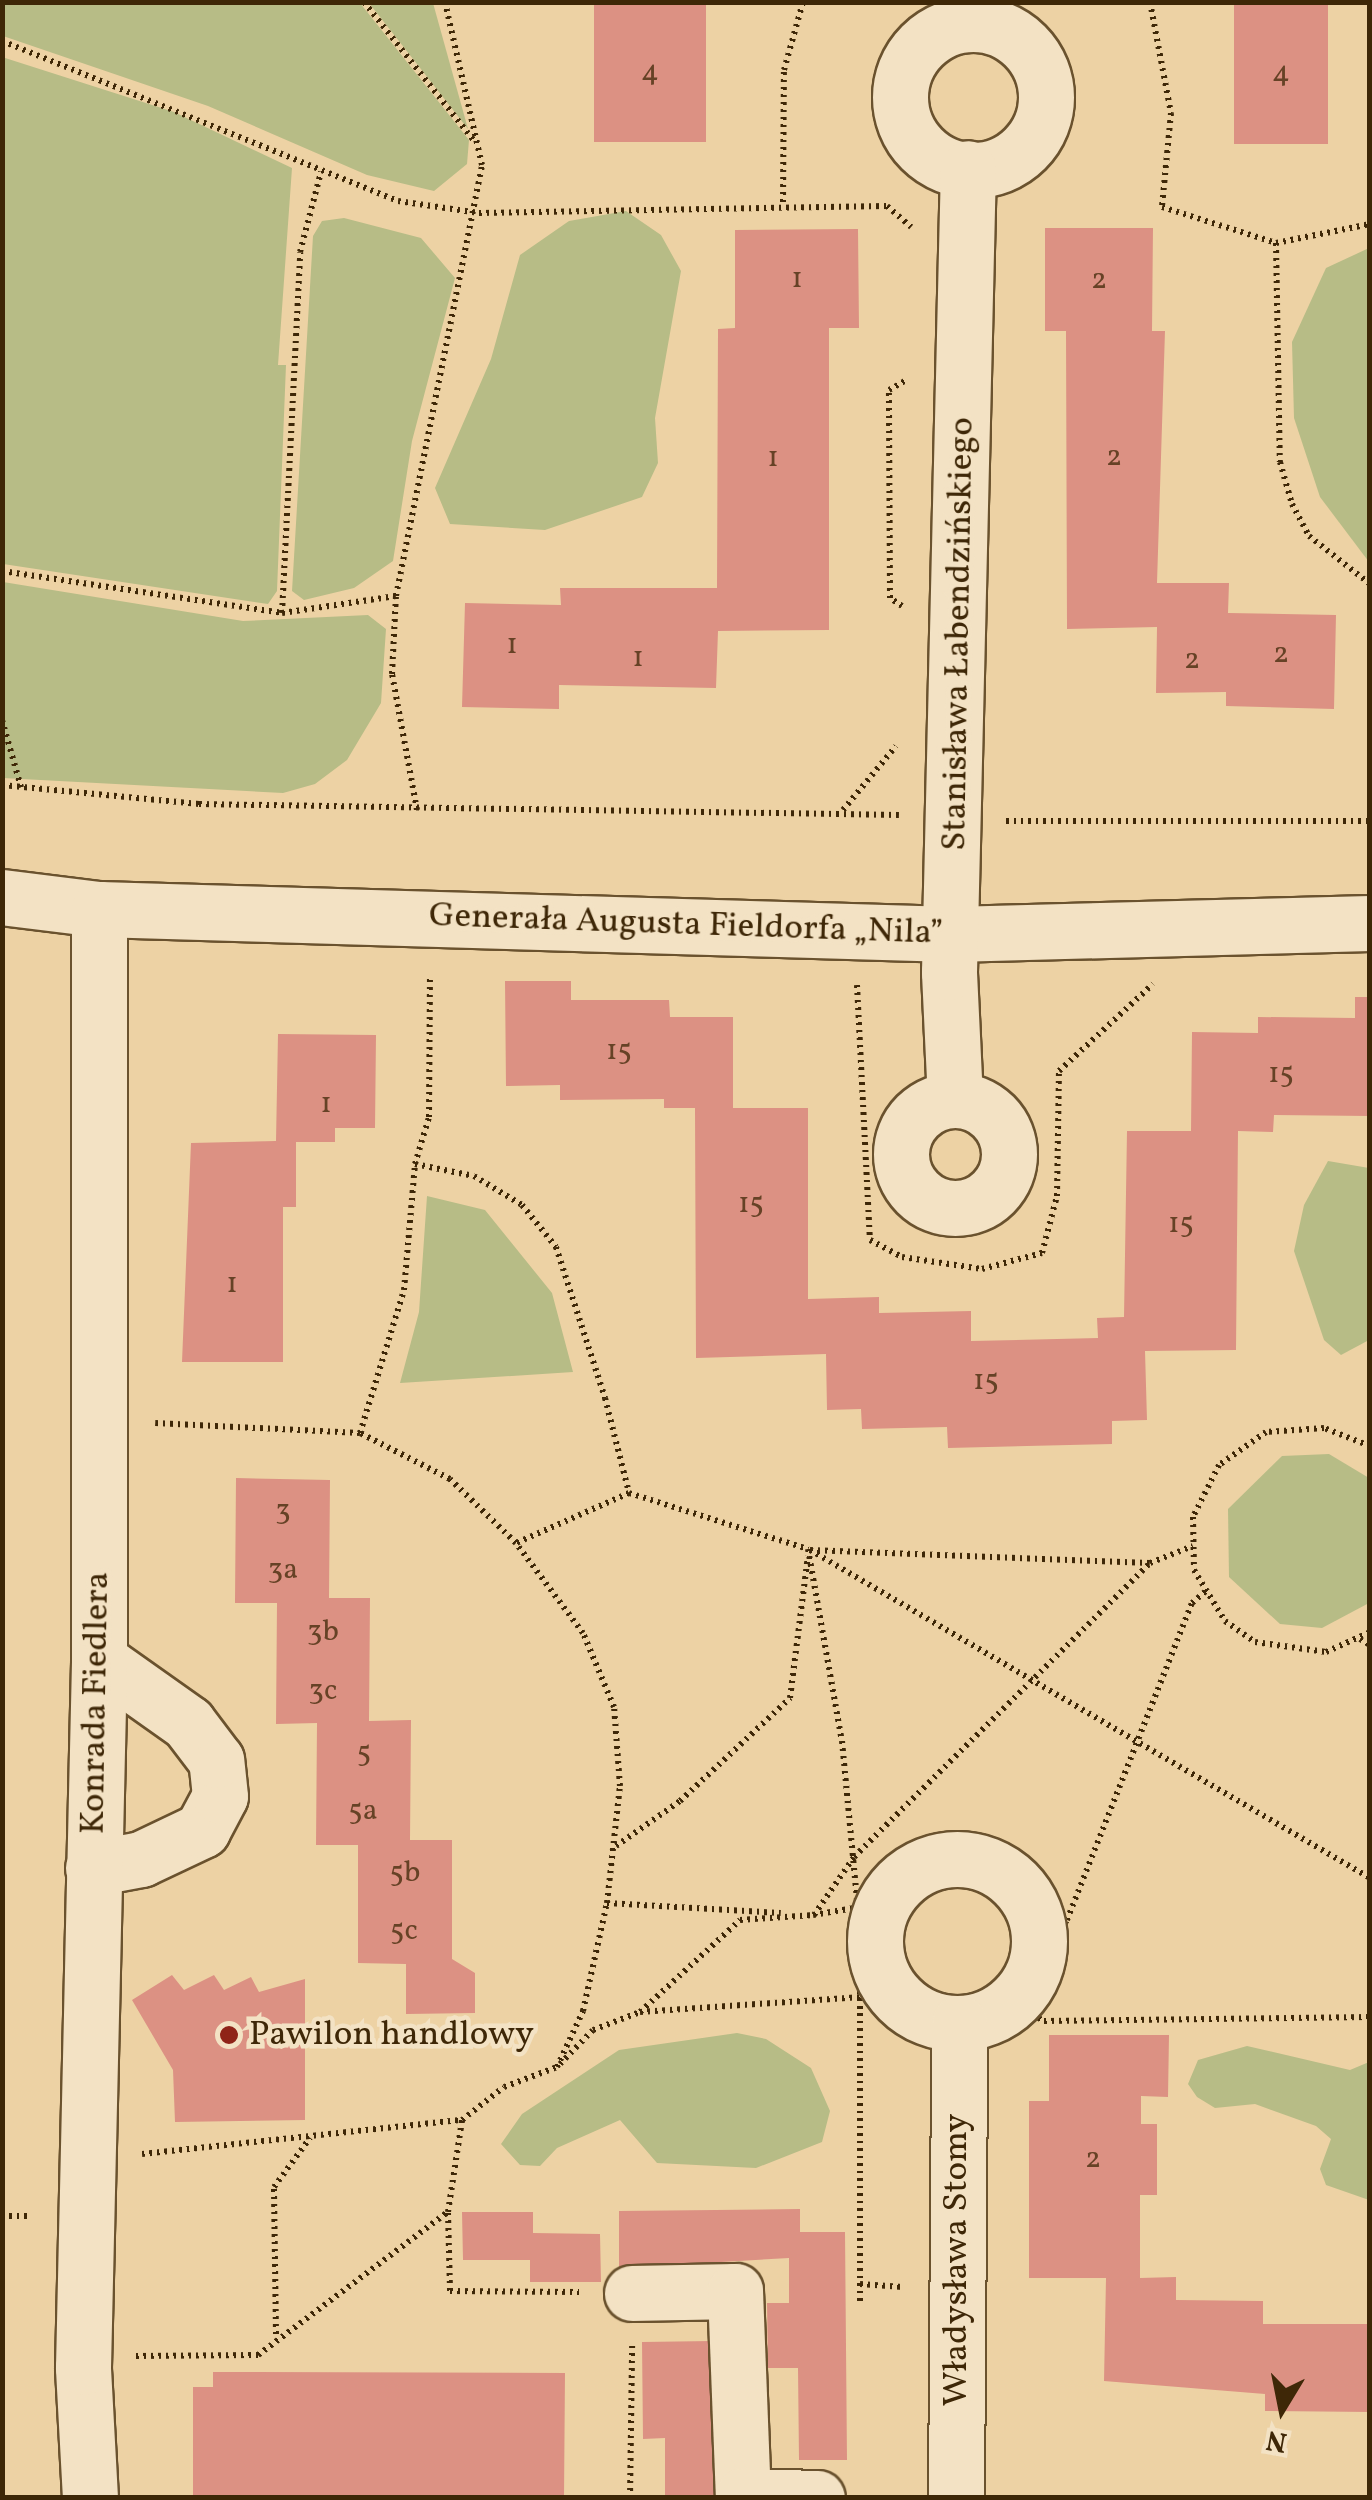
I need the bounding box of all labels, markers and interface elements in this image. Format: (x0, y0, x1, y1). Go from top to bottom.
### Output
house number: 4 (641, 54, 659, 90)
house number: 4 (1272, 55, 1290, 91)
house number: 1 (791, 261, 803, 297)
house number: 2 (1091, 262, 1107, 298)
street label: Stanisława Łabendzińskiego (934, 417, 984, 851)
house number: 2 (1106, 439, 1122, 475)
house number: 1 (767, 440, 779, 476)
house number: 1 (506, 627, 518, 663)
house number: 2 (1273, 636, 1289, 672)
house number: 1 (632, 640, 644, 676)
house number: 2 (1184, 642, 1200, 678)
street label: Generała Augusta Fieldorfa „Nila” (428, 895, 944, 955)
house number: 15 (606, 1033, 632, 1069)
house number: 15 (1268, 1056, 1294, 1092)
house number: 1 (320, 1086, 332, 1122)
house number: 15 (738, 1186, 764, 1222)
house number: 15 (1168, 1206, 1194, 1242)
house number: 1 (226, 1266, 238, 1302)
house number: 15 (973, 1363, 999, 1399)
house number: 3 (275, 1493, 291, 1529)
house number: 3a (268, 1552, 298, 1588)
street label: Konrada Fiedlera (73, 1571, 119, 1835)
house number: 3b (307, 1614, 339, 1650)
house number: 3c (309, 1673, 337, 1709)
house number: 5 (357, 1735, 371, 1771)
house number: 5a (348, 1793, 378, 1829)
house number: 5b (390, 1855, 420, 1891)
house number: 5c (390, 1913, 418, 1949)
place label: Pawilon handlowy (249, 2014, 534, 2056)
marker: Pawilon handlowy (218, 2024, 240, 2046)
street label: Władysława Stomy (936, 2113, 978, 2407)
house number: 2 (1085, 2141, 1101, 2177)
north arrow (1232, 2360, 1332, 2460)
text: N (1263, 2419, 1290, 2461)

